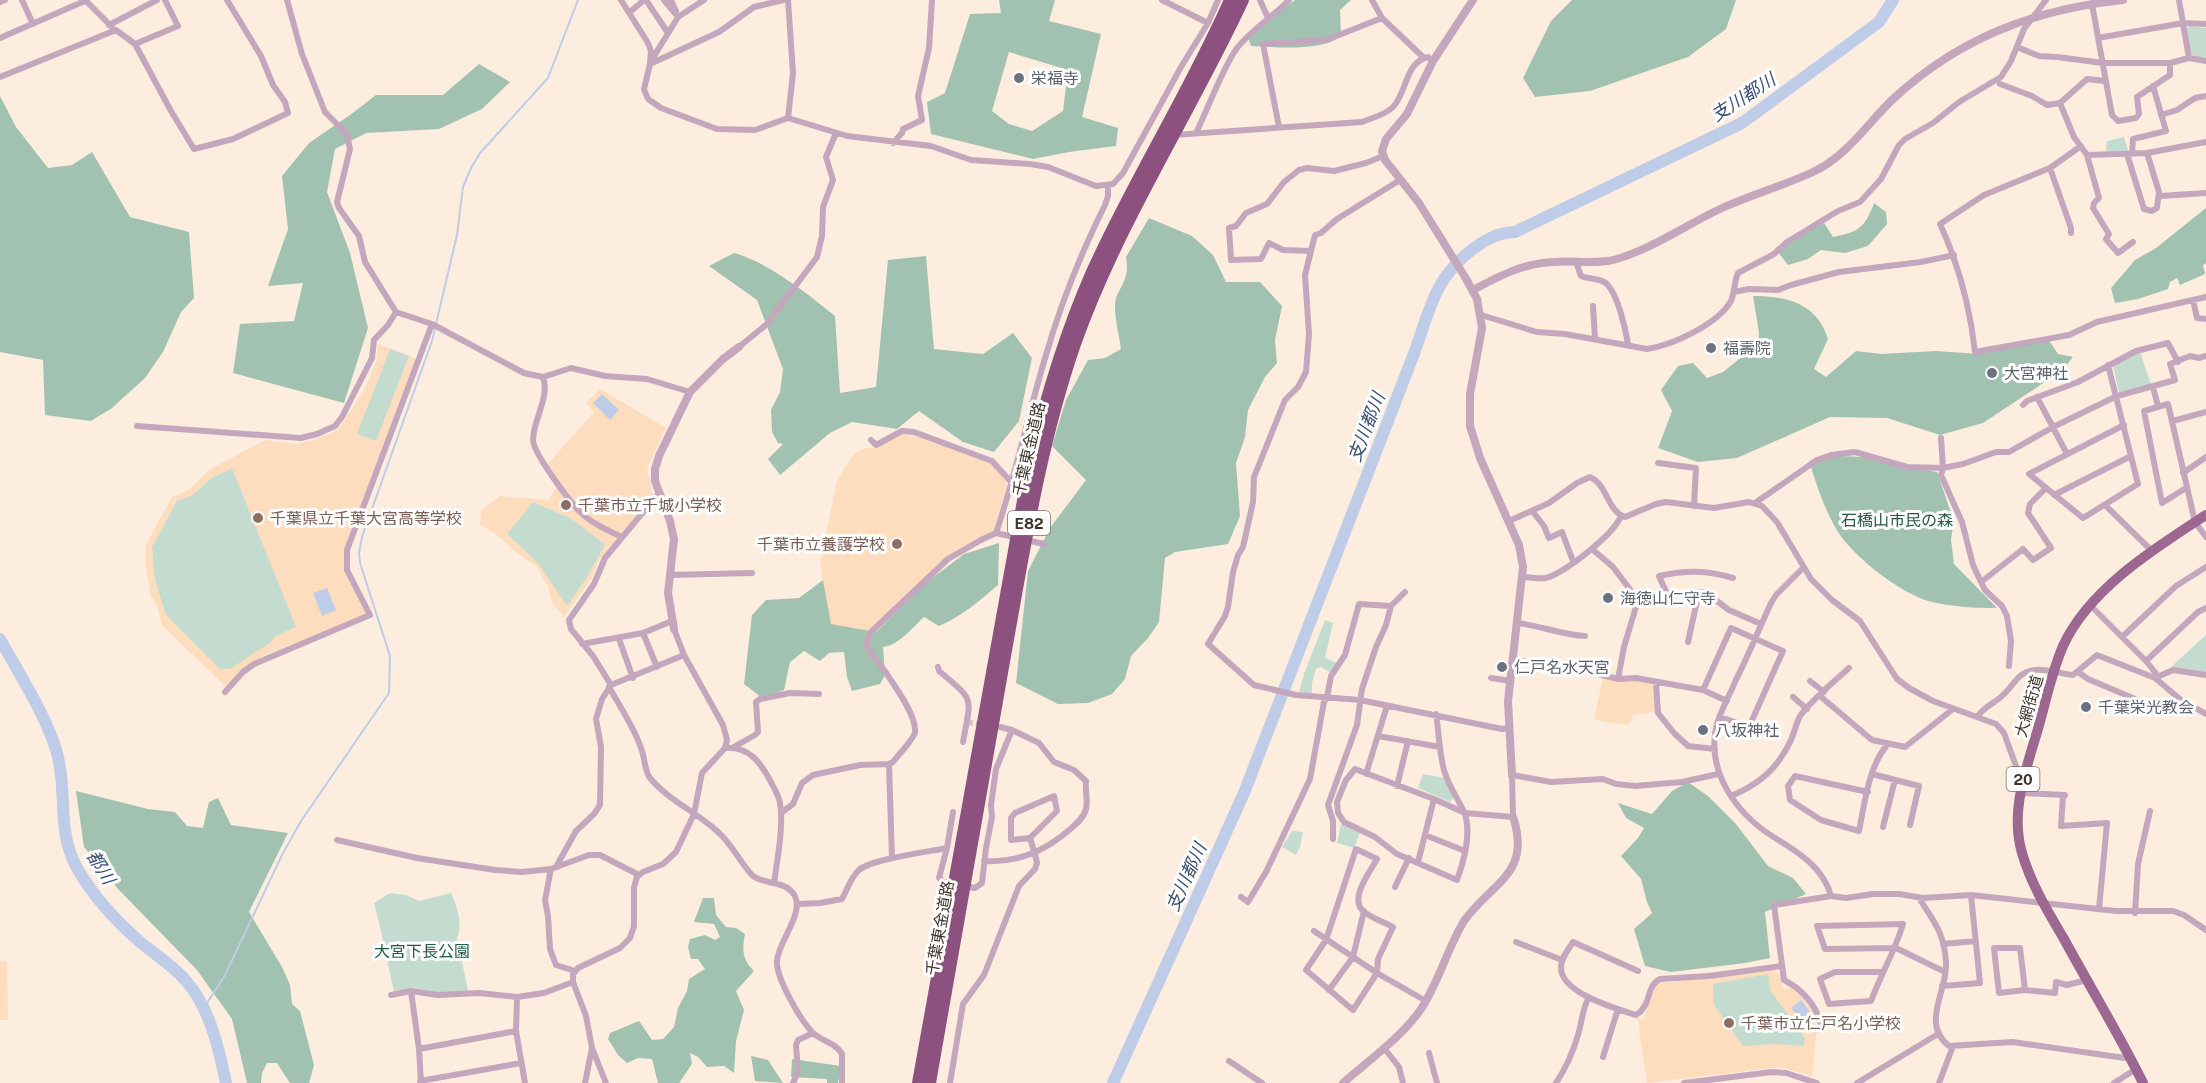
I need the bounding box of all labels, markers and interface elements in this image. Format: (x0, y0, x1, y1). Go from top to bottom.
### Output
water label: 支川都川 (1707, 67, 1781, 125)
place label: 栄福寺 (1031, 69, 1079, 88)
marker: 栄福寺 (1012, 71, 1026, 85)
place label: 福壽院 (1723, 339, 1771, 358)
marker: 福壽院 (1704, 341, 1718, 355)
place label: 大宮神社 (2004, 364, 2068, 383)
marker: 大宮神社 (1985, 366, 1999, 380)
water label: 支川都川 (1343, 388, 1389, 464)
street label: 千葉東金道路 (1009, 400, 1049, 498)
place label: 千葉市立千城小学校 (578, 496, 722, 515)
marker: 千葉市立千城小学校 (559, 498, 573, 512)
place label: 千葉県立千葉大宮高等学校 (270, 509, 462, 528)
marker: 千葉県立千葉大宮高等学校 (251, 511, 265, 525)
road number: E82 (1008, 511, 1050, 535)
park label: 石橋山市民の森 (1841, 511, 1953, 530)
place label: 千葉市立養護学校 (757, 535, 885, 554)
marker: 千葉市立養護学校 (890, 537, 904, 551)
place label: 海徳山仁守寺 (1620, 589, 1716, 608)
marker: 海徳山仁守寺 (1601, 591, 1615, 605)
place label: 仁戸名水天宮 (1514, 658, 1610, 677)
marker: 仁戸名水天宮 (1495, 660, 1509, 674)
street label: 大網街道 (2011, 673, 2047, 739)
place label: 千葉栄光教会 (2098, 698, 2194, 717)
marker: 千葉栄光教会 (2079, 700, 2093, 714)
place label: 八坂神社 (1715, 721, 1779, 740)
marker: 八坂神社 (1696, 723, 1710, 737)
road number: 20 (2006, 767, 2040, 791)
water label: 支川都川 (1162, 838, 1211, 914)
water label: 都川 (83, 846, 121, 890)
street label: 千葉東金道路 (922, 879, 958, 977)
park label: 大宮下長公園 (374, 942, 470, 961)
place label: 千葉市立仁戸名小学校 (1741, 1014, 1901, 1033)
marker: 千葉市立仁戸名小学校 (1722, 1016, 1736, 1030)

